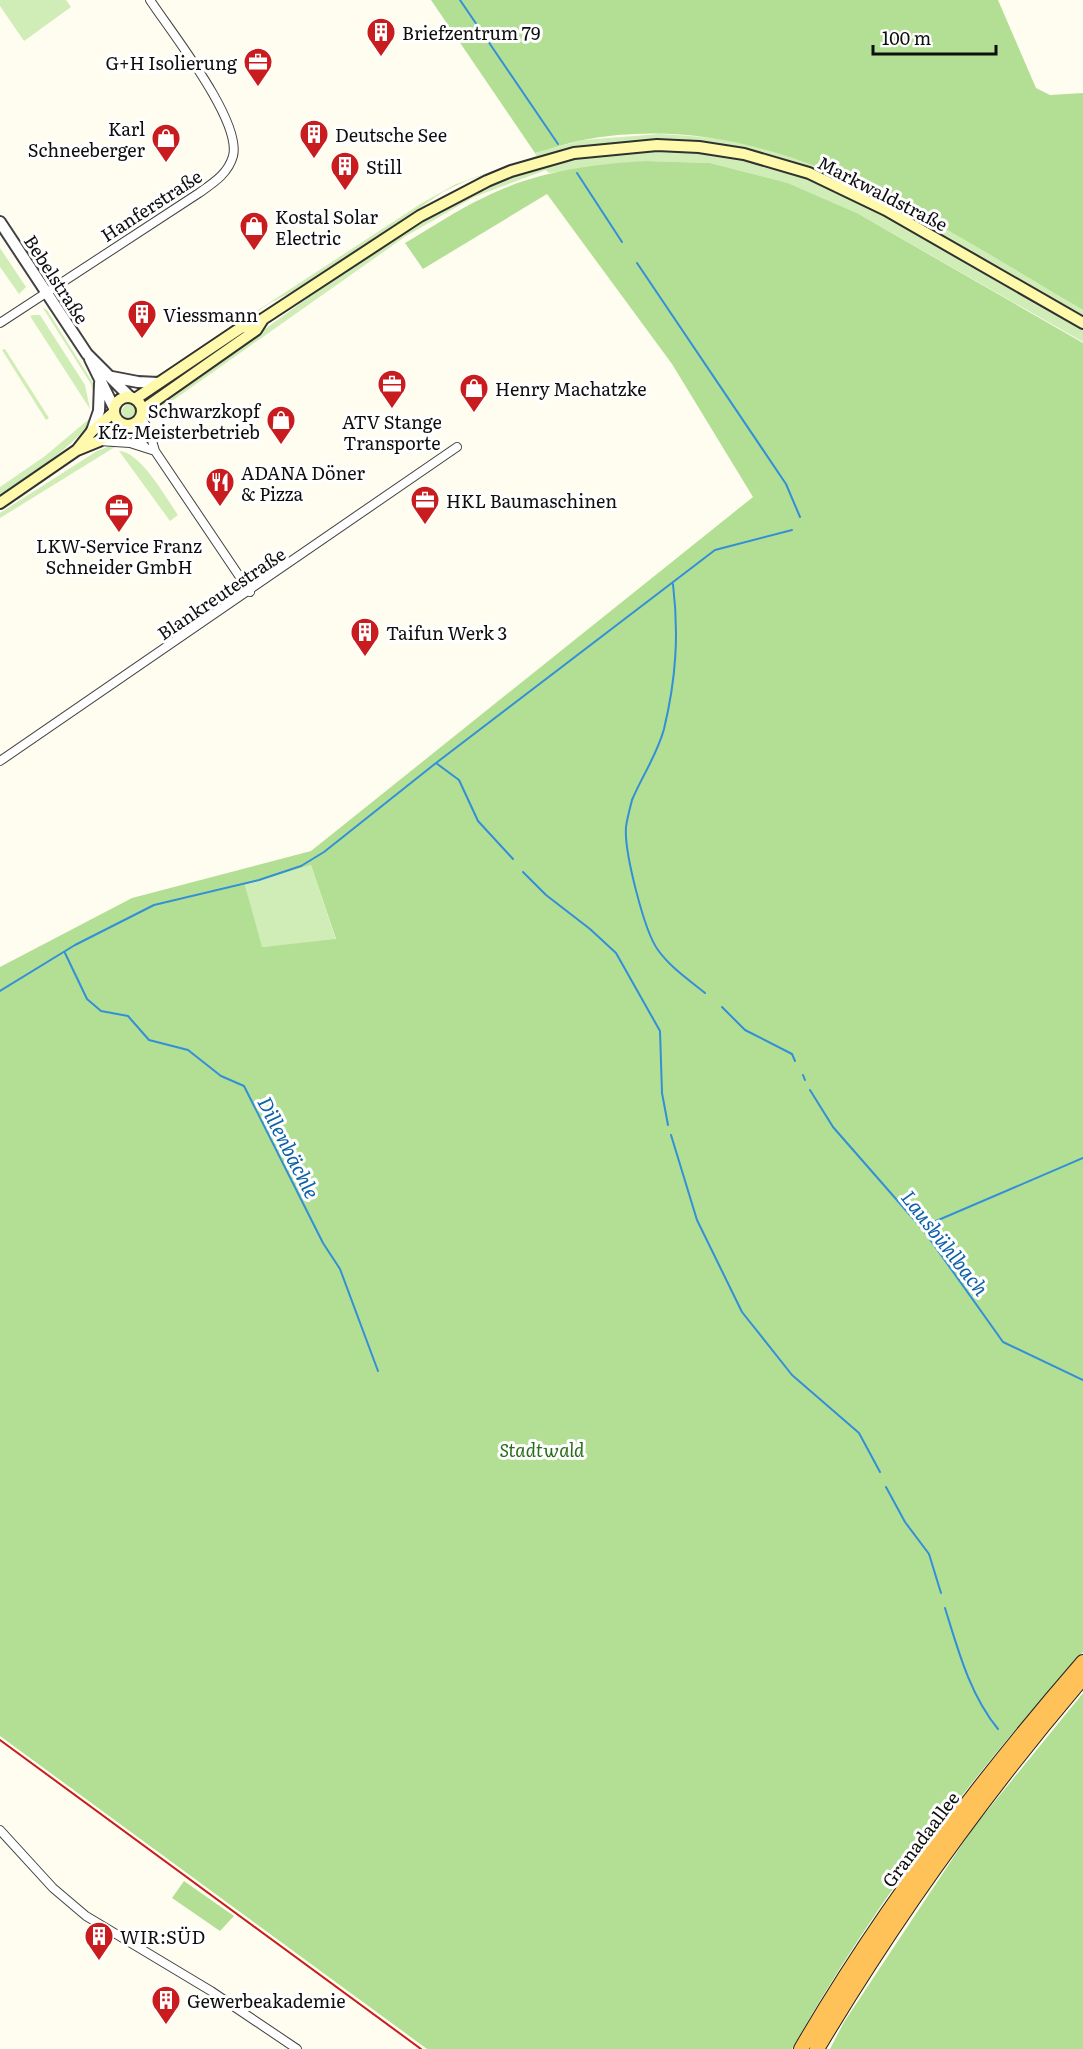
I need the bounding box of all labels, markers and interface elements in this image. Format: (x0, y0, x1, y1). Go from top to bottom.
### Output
building icon: Briefzentrum 79 (365, 16, 397, 58)
scale bar (873, 18, 996, 56)
place label: Briefzentrum 79 (402, 19, 540, 46)
text: 100 m (882, 24, 931, 51)
office icon: G+H Isolierung (242, 46, 274, 88)
place label: G+H Isolierung (105, 49, 238, 76)
place label: Karl Schneeberger (28, 115, 145, 163)
building icon: Deutsche See (298, 118, 330, 160)
place label: Deutsche See (335, 121, 447, 148)
shop icon: Karl Schneeberger (150, 122, 182, 164)
street label: Markwaldstraße (813, 149, 953, 237)
building icon: Still (329, 150, 361, 192)
place label: Still (366, 153, 402, 180)
street label: Hanferstraße (95, 162, 207, 248)
place label: Kostal Solar Electric (275, 203, 378, 251)
shop icon: Kostal Solar Electric (238, 210, 270, 252)
street label: Bebelstraße (18, 229, 96, 329)
building icon: Viessmann (126, 298, 158, 340)
place label: Viessmann (163, 301, 258, 328)
office icon: ATV Stange Transporte (376, 368, 408, 410)
shop icon: Henry Machatzke (458, 372, 490, 414)
place label: Henry Machatzke (495, 375, 647, 402)
place label: Schwarzkopf Kfz-Meisterbetrieb (98, 397, 262, 445)
shop icon: Schwarzkopf Kfz-Meisterbetrieb (265, 404, 297, 446)
place label: ATV Stange Transporte (342, 408, 442, 456)
place label: ADANA Döner & Pizza (241, 459, 365, 507)
restaurant icon: ADANA Döner & Pizza (204, 466, 236, 508)
office icon: HKL Baumaschinen (409, 484, 441, 526)
place label: HKL Baumaschinen (446, 487, 617, 514)
office icon: LKW-Service Franz Schneider GmbH (103, 492, 135, 534)
place label: LKW-Service Franz Schneider GmbH (36, 532, 202, 580)
street label: Blankreutestraße (151, 540, 291, 646)
building icon: Taifun Werk 3 (349, 616, 381, 658)
place label: Taifun Werk 3 (386, 619, 507, 646)
water label: Dillenbächle (251, 1091, 329, 1203)
water label: Lausbühlbach (895, 1183, 997, 1301)
park label: Stadtwald (500, 1436, 585, 1463)
street label: Granadaallee (875, 1785, 965, 1893)
building icon: WIR:SÜD (83, 1920, 115, 1962)
place label: WIR:SÜD (120, 1923, 205, 1950)
building icon: Gewerbeakademie (150, 1984, 182, 2026)
place label: Gewerbeakademie (187, 1987, 346, 2014)

